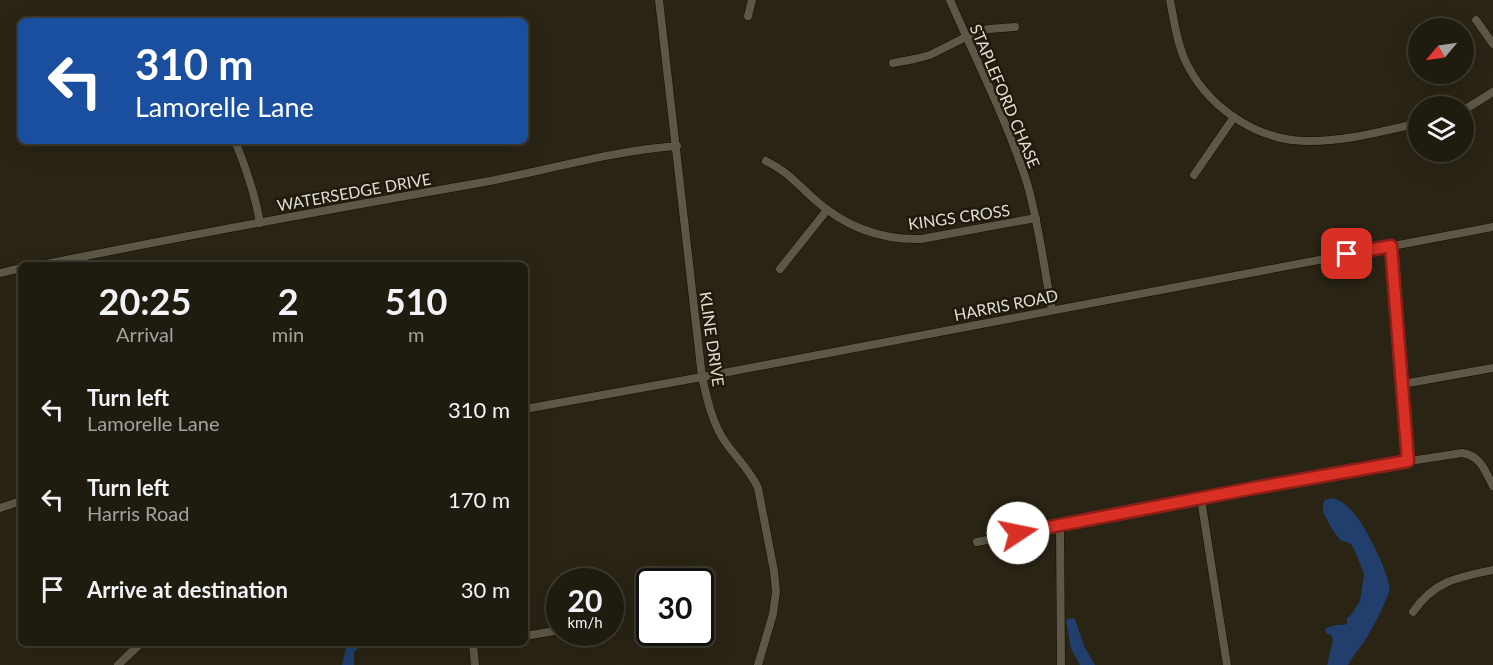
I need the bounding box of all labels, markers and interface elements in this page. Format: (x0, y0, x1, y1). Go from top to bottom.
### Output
north arrow (1408, 18, 1474, 84)
map controls (1408, 18, 1474, 162)
street label: STAPLEFORD CHASE (967, 21, 1044, 171)
text: 310 m (135, 39, 253, 89)
icon: left (36, 42, 114, 120)
text: Lamorelle Lane (135, 90, 314, 123)
button: layers (1408, 96, 1474, 162)
street label: WATERSEDGE DRIVE (275, 169, 432, 214)
street label: KINGS CROSS (907, 200, 1011, 233)
pin (1321, 228, 1372, 279)
icon: arrive (1330, 237, 1363, 270)
text: 20:25 (99, 279, 191, 323)
text: 2 (278, 279, 299, 323)
text: 510 (385, 279, 447, 323)
street label: HARRIS ROAD (952, 285, 1060, 324)
street label: KLINE DRIVE (696, 290, 729, 388)
text: Arrival (116, 322, 174, 346)
text: min (272, 322, 304, 346)
text: m (408, 322, 424, 346)
text: Turn left (87, 384, 169, 411)
icon: left (36, 393, 69, 426)
text: 310 m (448, 396, 510, 423)
text: Lamorelle Lane (87, 411, 219, 435)
text: Turn left (87, 474, 169, 501)
icon: left (36, 483, 69, 516)
text: 170 m (448, 486, 510, 513)
text: Harris Road (87, 501, 189, 525)
position arrow (986, 501, 1050, 565)
speed limit sign: 30 (636, 568, 714, 646)
icon: arrive (36, 573, 69, 606)
text: Arrive at destination (87, 576, 288, 603)
text: 30 m (461, 576, 510, 603)
text: 20 (568, 582, 602, 618)
text: km/h (567, 613, 603, 631)

